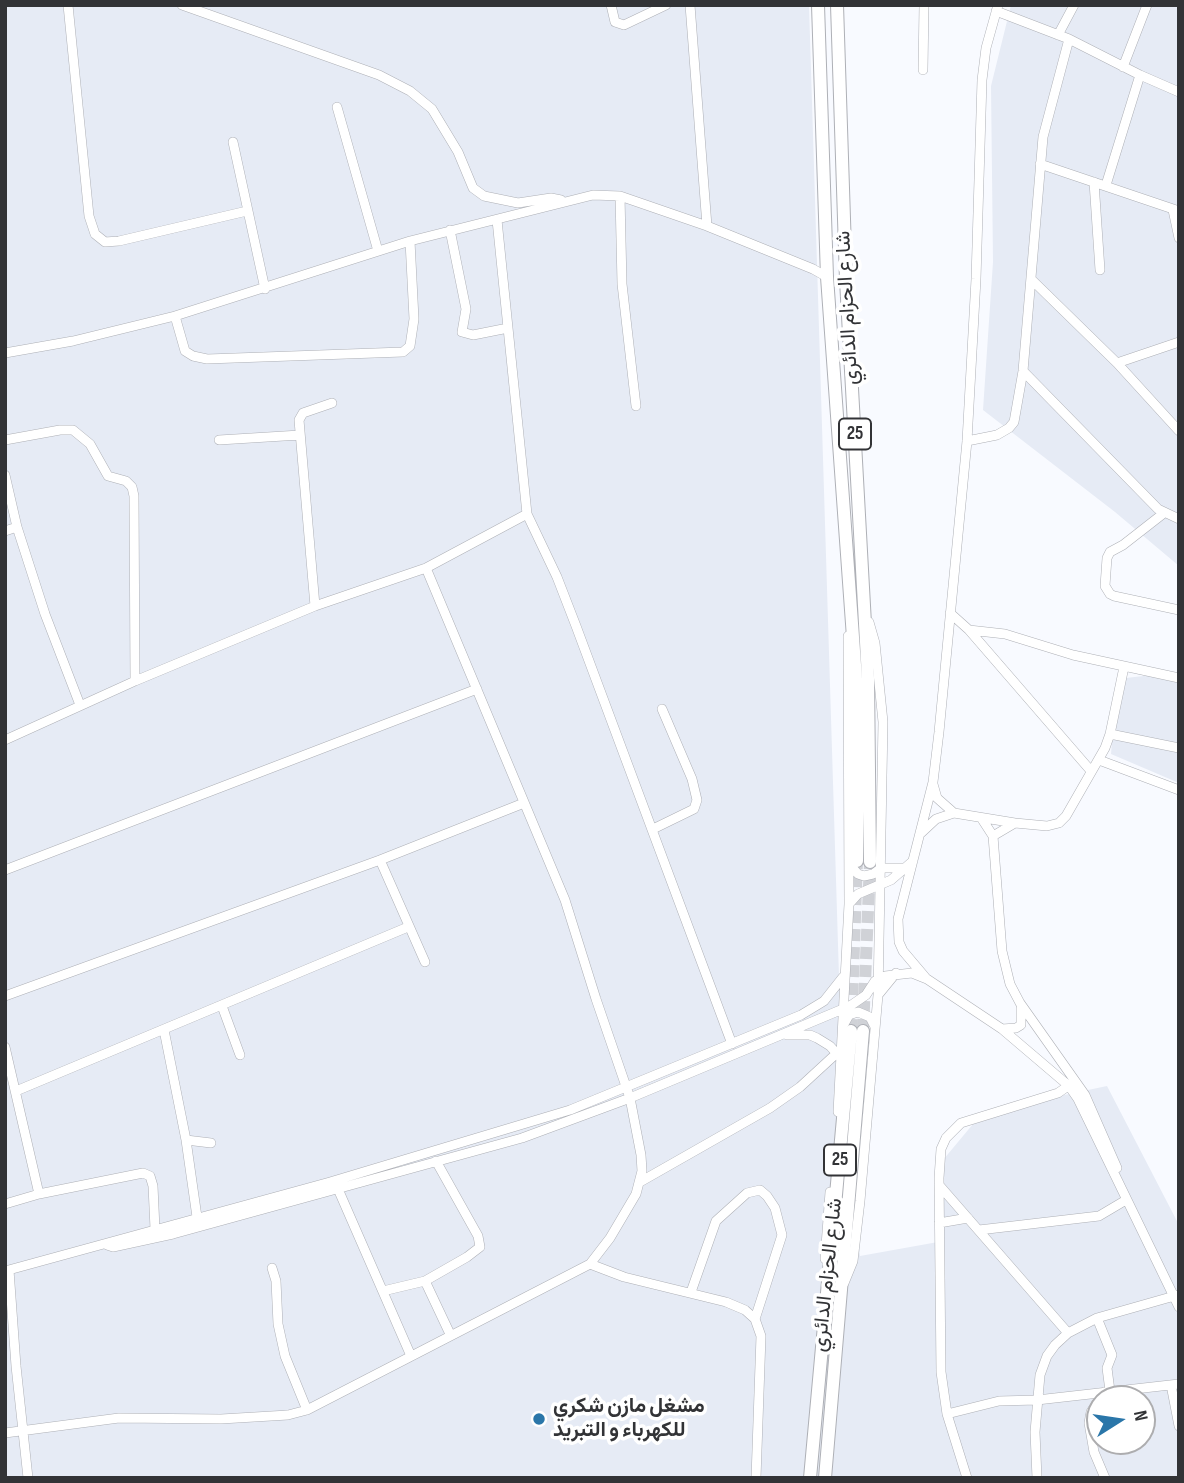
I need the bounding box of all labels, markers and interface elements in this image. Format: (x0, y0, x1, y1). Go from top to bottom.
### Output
street label: شارع الحزام الدائري (831, 230, 865, 386)
road number: 25 (839, 418, 871, 449)
road number: 25 (824, 1144, 856, 1176)
street label: شارع الحزام الدائري (807, 1197, 849, 1353)
north arrow (1086, 1385, 1156, 1455)
place label: مشغل مازن شكري للكهرباء و التبريد (553, 1394, 705, 1444)
text: N (1128, 1409, 1152, 1423)
marker: مشغل مازن شكري للكهرباء و التبريد (531, 1411, 547, 1427)

